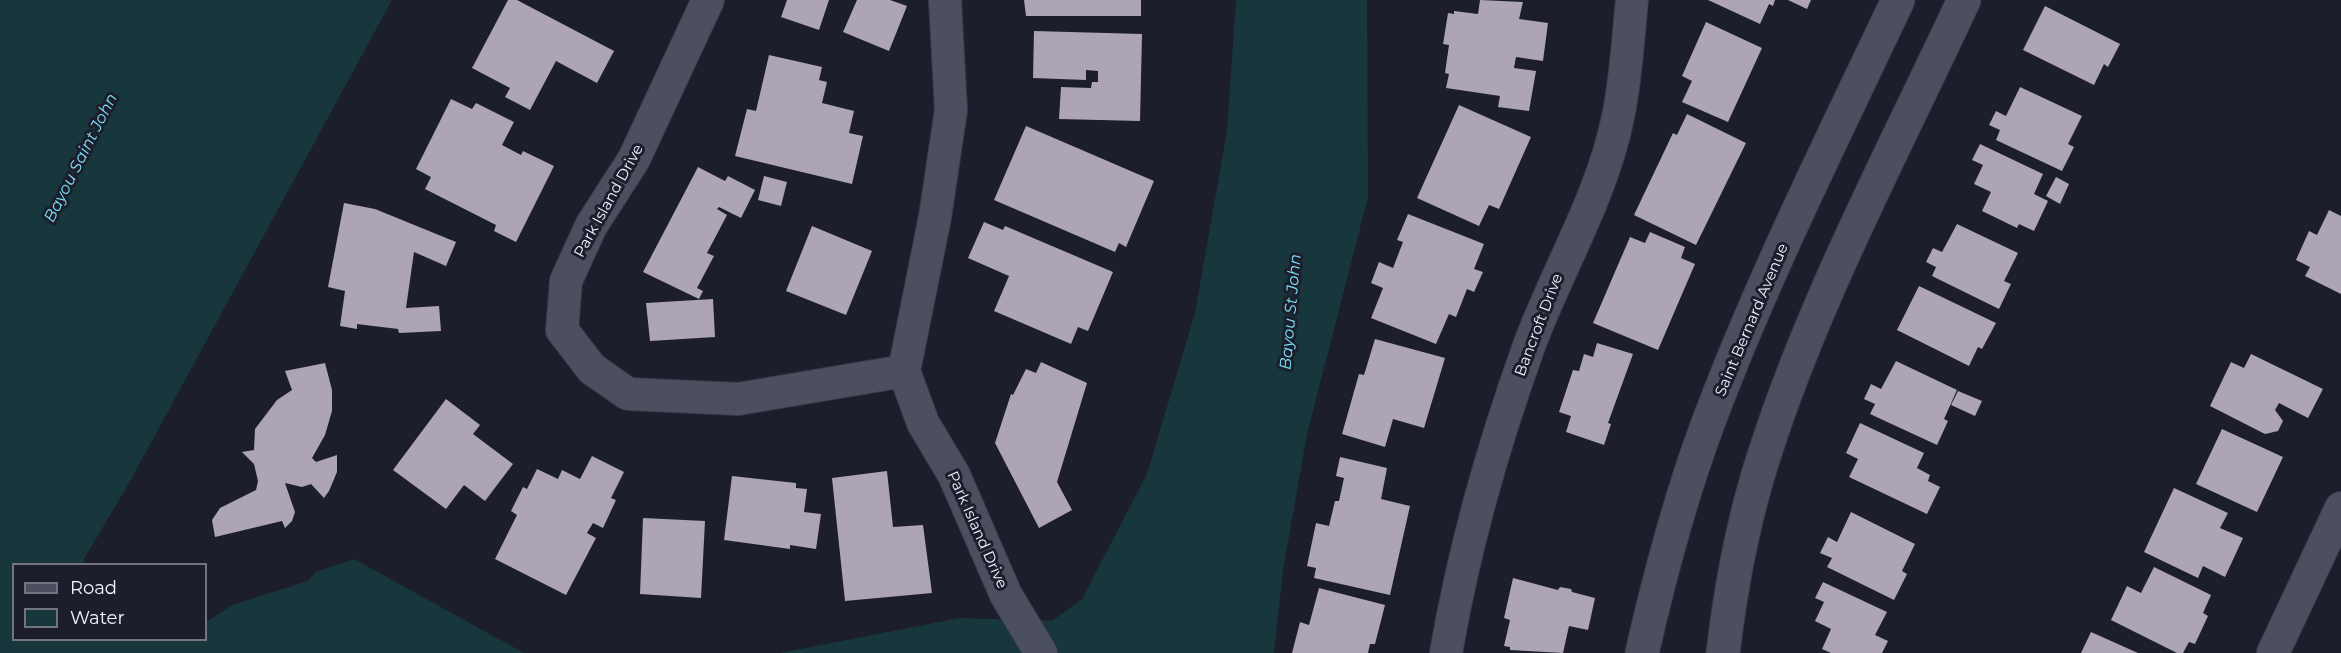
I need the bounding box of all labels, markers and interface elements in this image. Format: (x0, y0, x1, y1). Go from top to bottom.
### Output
water label: Bayou Saint John (40, 90, 122, 226)
street label: Park Island Drive (570, 141, 648, 261)
street label: Saint Bernard Avenue (1712, 241, 1792, 399)
water label: Bayou St John (1276, 253, 1306, 371)
street label: Bancroft Drive (1511, 271, 1567, 379)
street label: Park Island Drive (943, 469, 1011, 591)
legend (12, 563, 207, 641)
text: Road (70, 577, 117, 599)
text: Water (70, 607, 125, 629)

